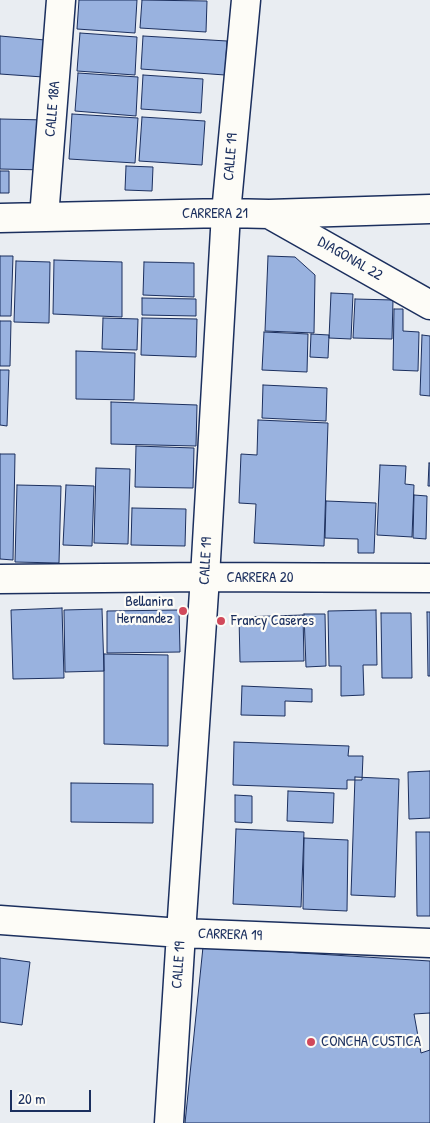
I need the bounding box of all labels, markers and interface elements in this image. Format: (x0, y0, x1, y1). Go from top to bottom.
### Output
street label: CALLE 18A (42, 80, 64, 138)
street label: CALLE 19 (220, 132, 242, 182)
street label: CARRERA 21 (182, 205, 248, 223)
street label: DIAGONAL 22 (314, 233, 386, 285)
street label: CALLE 19 (196, 537, 216, 585)
street label: CARRERA 20 (226, 569, 294, 587)
place label: Bellanira Hernandez (117, 593, 173, 628)
marker: Bellanira Hernandez (177, 605, 189, 617)
place label: Francy Caseres (231, 612, 314, 630)
marker: Francy Caseres (215, 615, 227, 627)
street label: CARRERA 19 (198, 925, 262, 945)
street label: CALLE 19 (168, 941, 190, 989)
place label: CONCHA CUSTICA (321, 1033, 421, 1051)
marker: CONCHA CUSTICA (305, 1036, 317, 1048)
scale bar (12, 1080, 94, 1112)
text: 20 m (18, 1088, 45, 1109)

